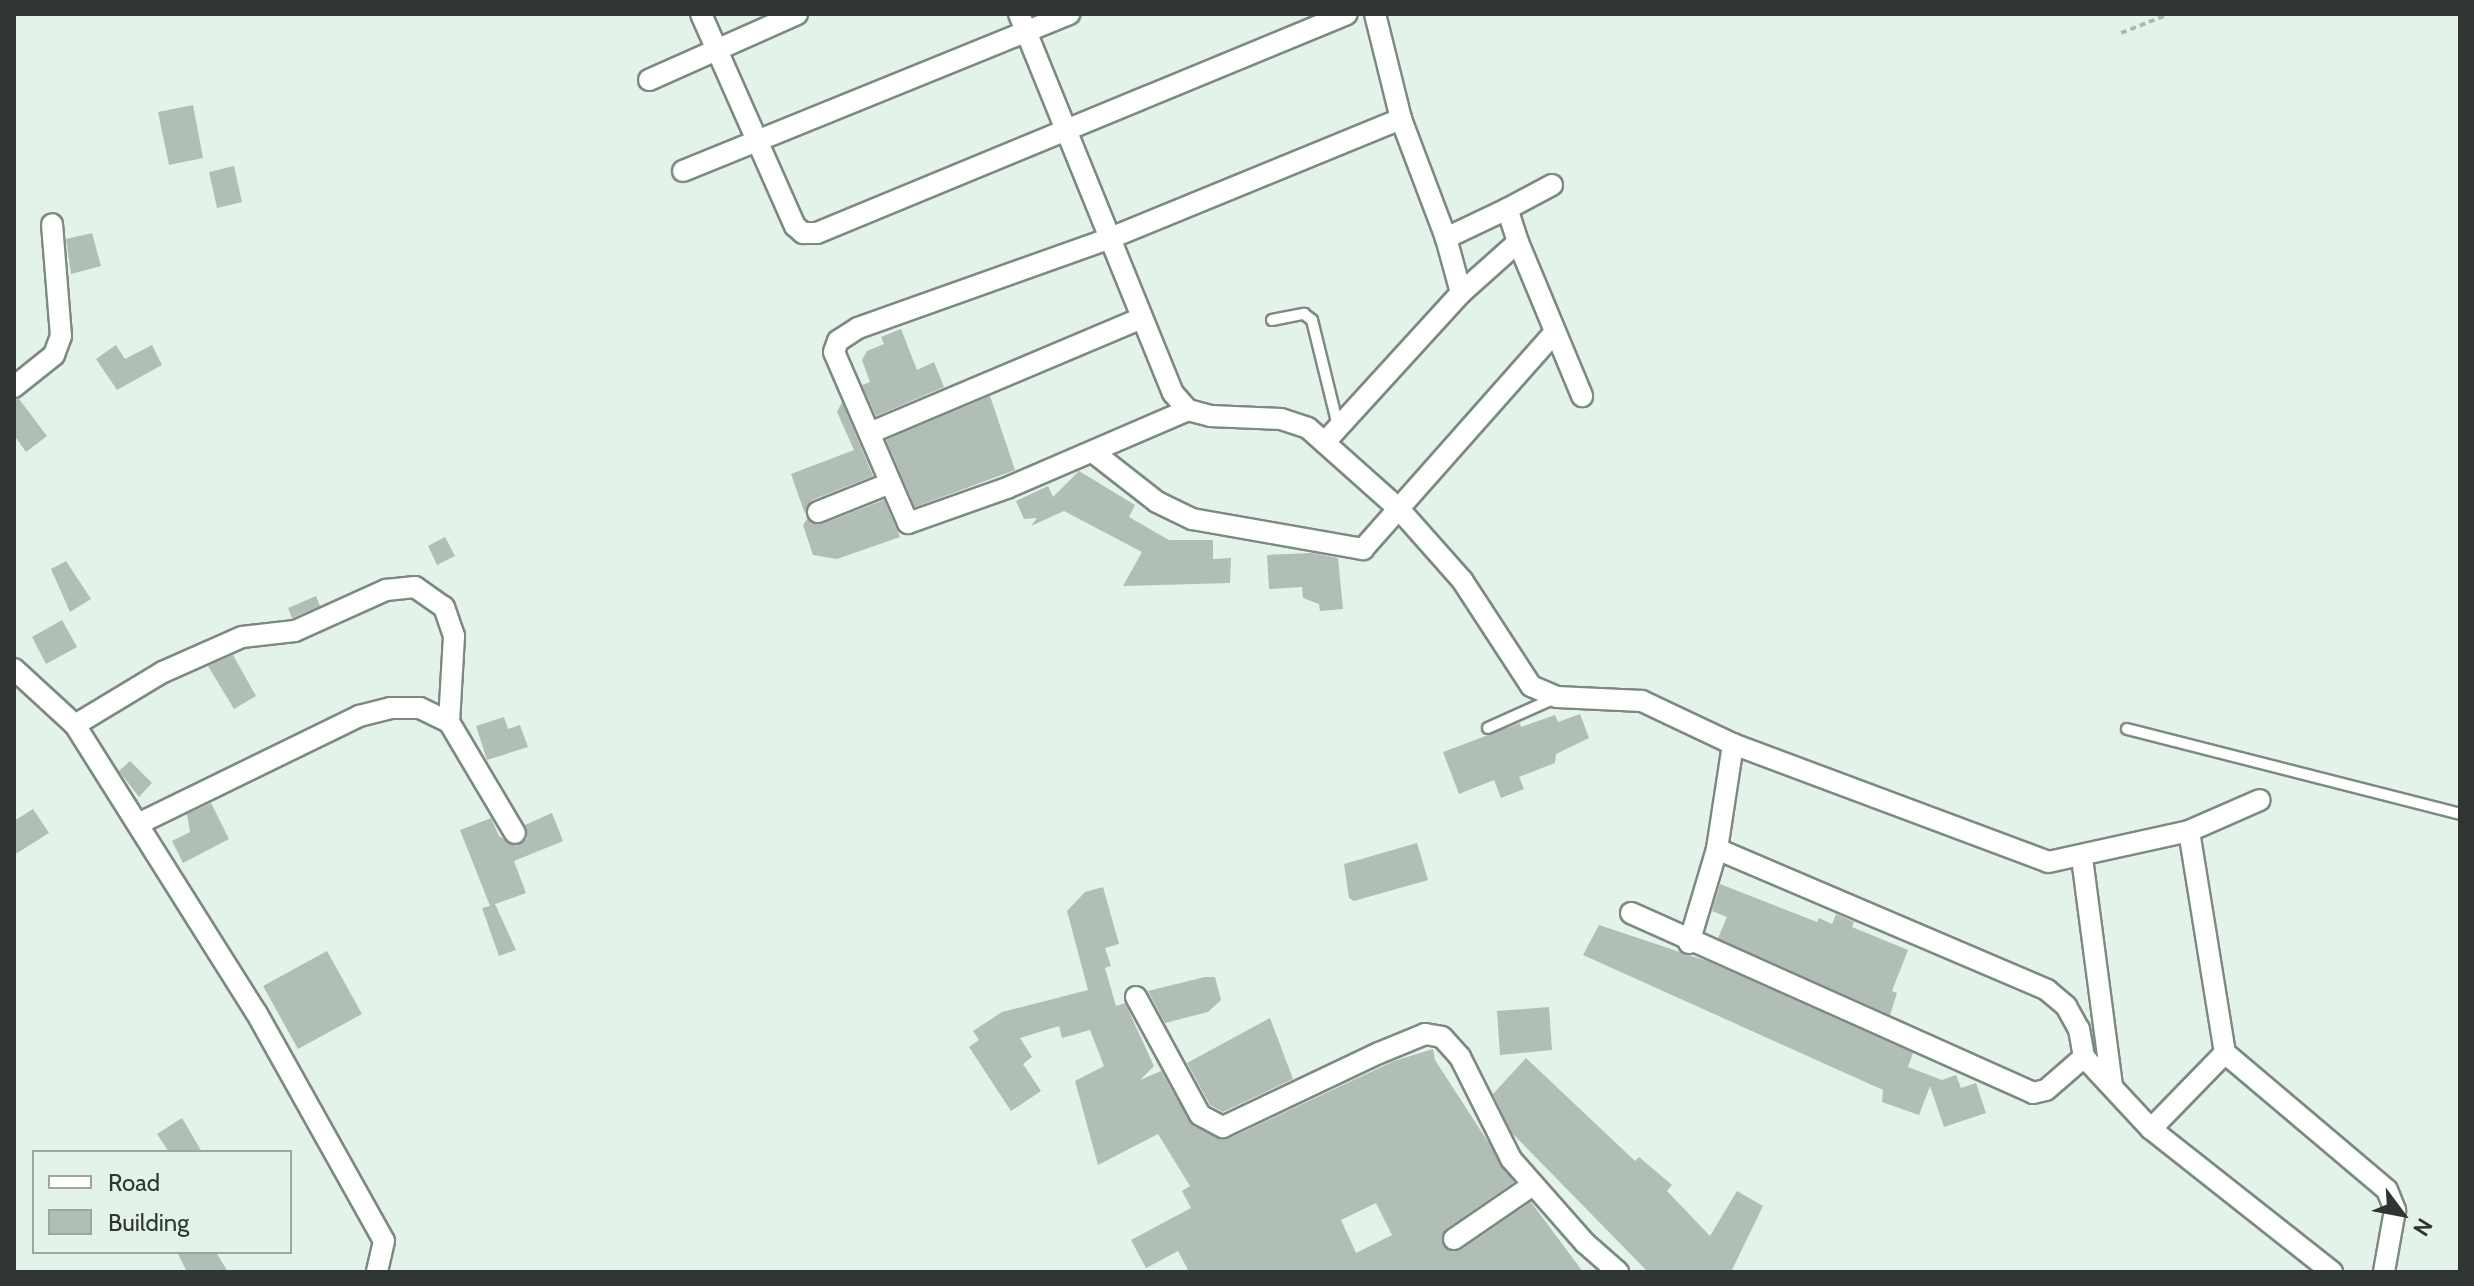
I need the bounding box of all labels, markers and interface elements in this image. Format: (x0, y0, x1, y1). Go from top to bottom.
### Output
legend (32, 1150, 292, 1254)
text: Road (108, 1168, 160, 1197)
north arrow (2362, 1174, 2442, 1254)
text: Building (108, 1208, 189, 1237)
text: N (2407, 1213, 2438, 1241)

